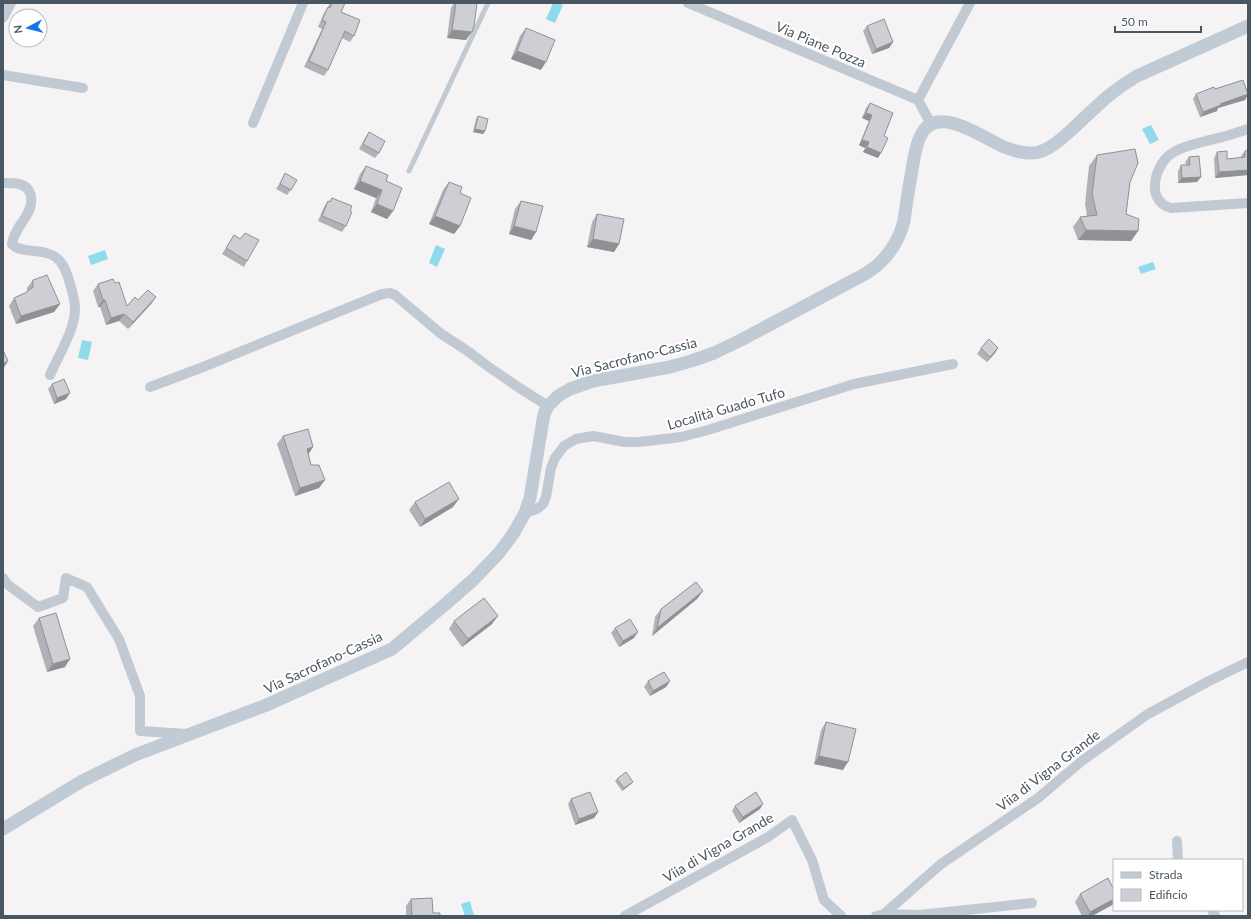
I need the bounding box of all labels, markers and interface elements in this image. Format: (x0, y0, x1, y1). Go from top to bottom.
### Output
north arrow (8, 8, 48, 48)
scale bar (1115, 8, 1201, 34)
text: 50 m (1121, 14, 1148, 29)
street label: Via Piane Pozza (773, 17, 869, 71)
text: N (11, 24, 25, 34)
street label: Via Sacrofano-Cassia (570, 333, 699, 381)
street label: Località Guado Tufo (665, 383, 787, 433)
street label: Via Sacrofano-Cassia (261, 627, 385, 697)
street label: Viia di Vigna Grande (993, 726, 1103, 814)
street label: Viia di Vigna Grande (660, 808, 776, 886)
legend (1113, 859, 1243, 911)
text: Strada (1149, 867, 1182, 882)
text: Edificio (1149, 887, 1188, 902)

